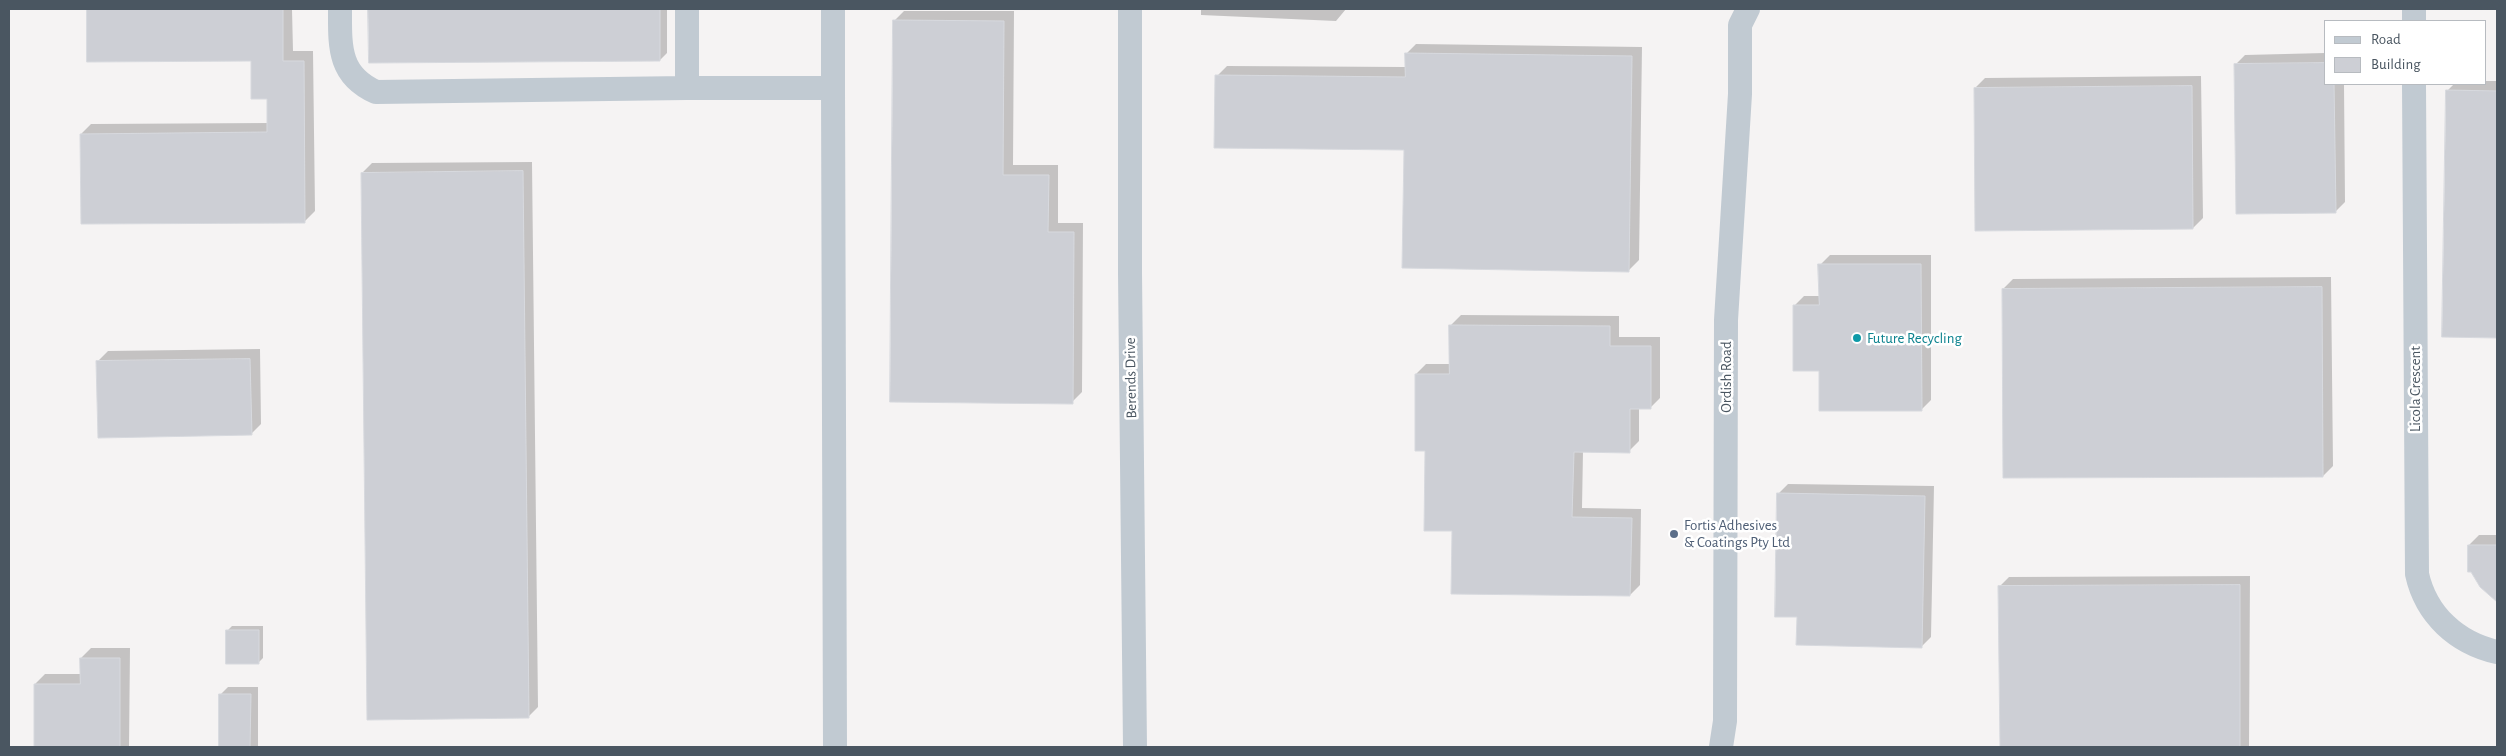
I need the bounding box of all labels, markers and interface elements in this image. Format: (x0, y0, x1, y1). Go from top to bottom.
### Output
legend (2324, 20, 2486, 85)
text: Road (2371, 32, 2401, 47)
text: Building (2371, 57, 2421, 72)
place label: Future Recycling (1867, 329, 1962, 347)
marker: Future Recycling (1851, 332, 1863, 344)
street label: Berends Drive (1121, 337, 1141, 419)
street label: Ordish Road (1717, 341, 1735, 413)
street label: Licola Crescent (2406, 346, 2424, 432)
place label: Fortis Adhesives & Coatings Pty Ltd (1684, 516, 1790, 551)
marker: Fortis Adhesives & Coatings Pty Ltd (1668, 528, 1680, 540)

